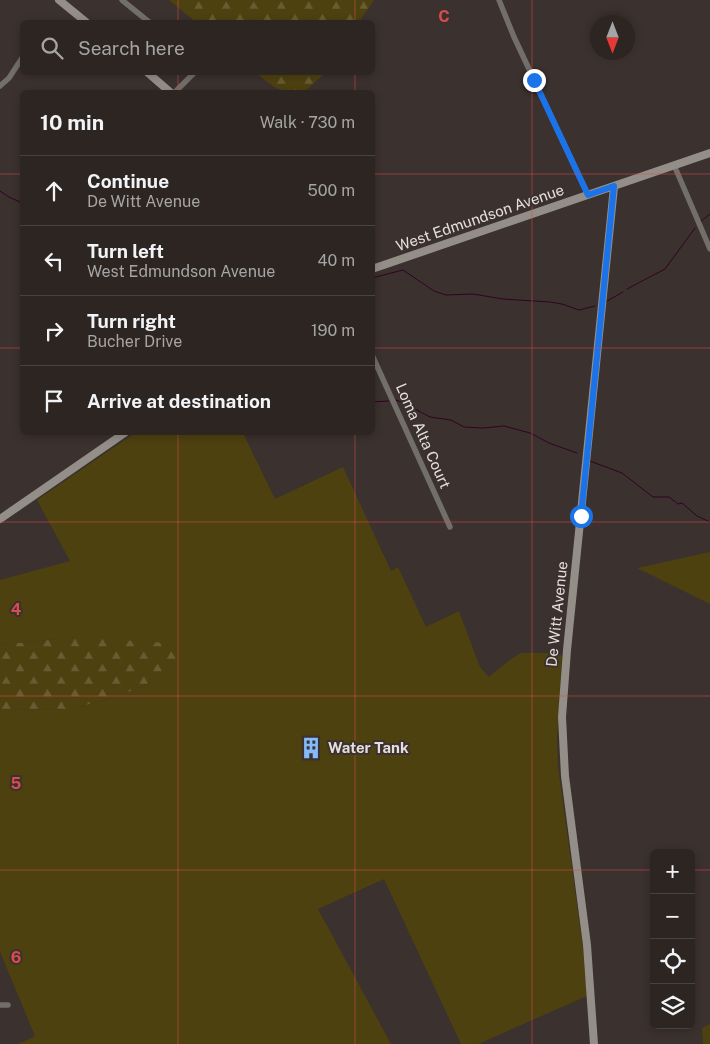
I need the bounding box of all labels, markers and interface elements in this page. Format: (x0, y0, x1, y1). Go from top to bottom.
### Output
text: C (438, 7, 450, 26)
north arrow (590, 15, 635, 60)
search box (20, 20, 375, 75)
icon: search (38, 34, 66, 62)
text: Search here (78, 37, 185, 59)
route end (523, 69, 546, 92)
text: 10 min (40, 110, 104, 135)
text: Walk · 730 m (260, 113, 355, 132)
text: Continue (87, 170, 169, 192)
icon: ahead (40, 177, 68, 205)
text: 500 m (308, 181, 355, 200)
street label: West Edmundson Avenue (394, 181, 566, 254)
text: De Witt Avenue (87, 192, 200, 211)
text: Turn left (87, 240, 164, 262)
icon: left (40, 247, 68, 275)
text: 40 m (317, 251, 355, 270)
text: West Edmundson Avenue (87, 262, 275, 281)
text: Turn right (87, 310, 176, 332)
icon: right (40, 317, 68, 345)
text: 190 m (311, 321, 355, 340)
text: Bucher Drive (87, 332, 182, 351)
street label: Loma Alta Court (393, 381, 454, 491)
icon: arrive (40, 387, 68, 415)
text: Arrive at destination (87, 390, 271, 412)
route start (570, 505, 593, 528)
street label: De Witt Avenue (542, 560, 571, 668)
text: 4 (11, 600, 22, 619)
building icon: Water Tank (298, 735, 324, 761)
place label: Water Tank (328, 739, 409, 756)
text: 5 (11, 774, 22, 793)
map controls (650, 849, 695, 1029)
button: + (650, 849, 695, 894)
button: − (650, 894, 695, 939)
button: locate (650, 939, 695, 984)
text: 6 (11, 948, 21, 967)
button: layers (650, 984, 695, 1029)

